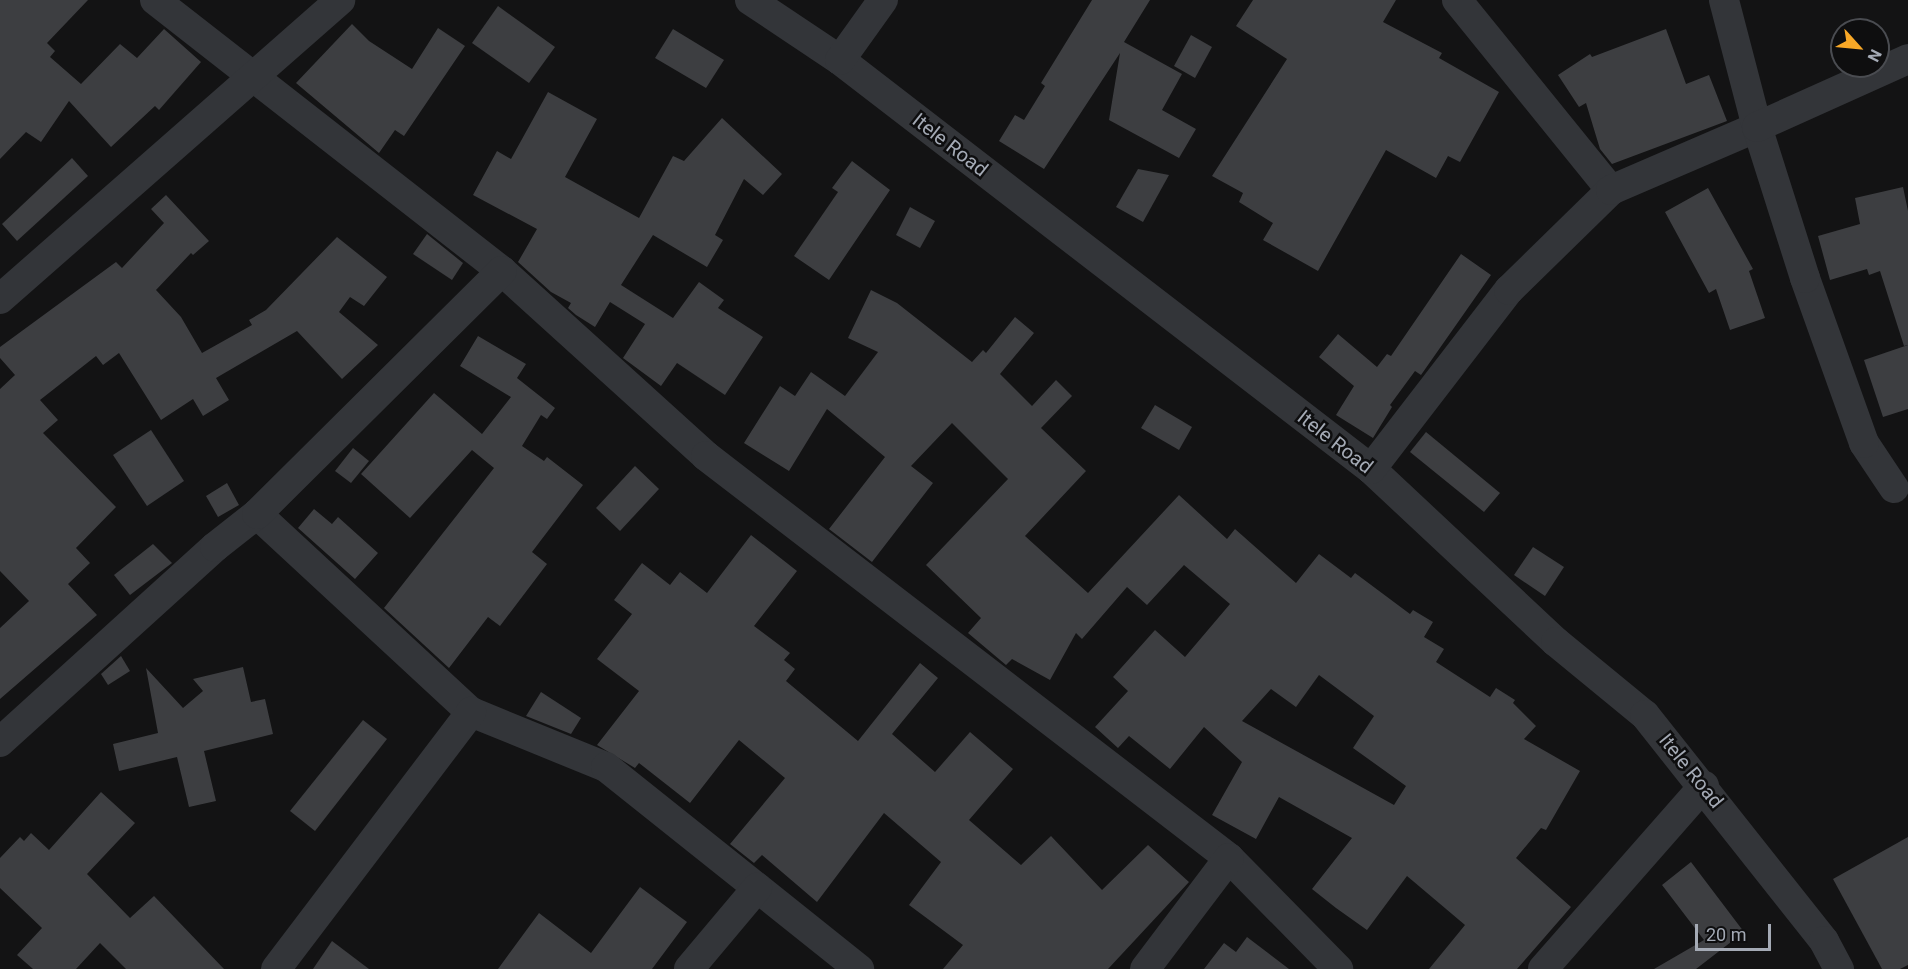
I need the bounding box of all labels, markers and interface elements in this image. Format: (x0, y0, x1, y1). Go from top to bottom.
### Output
north arrow (1830, 18, 1890, 78)
text: N (1864, 46, 1886, 65)
street label: Itele Road (908, 108, 992, 182)
street label: Itele Road (1293, 405, 1377, 479)
street label: Itele Road (1654, 729, 1728, 813)
scale bar (1698, 912, 1774, 950)
text: 20 m (1706, 924, 1746, 945)

